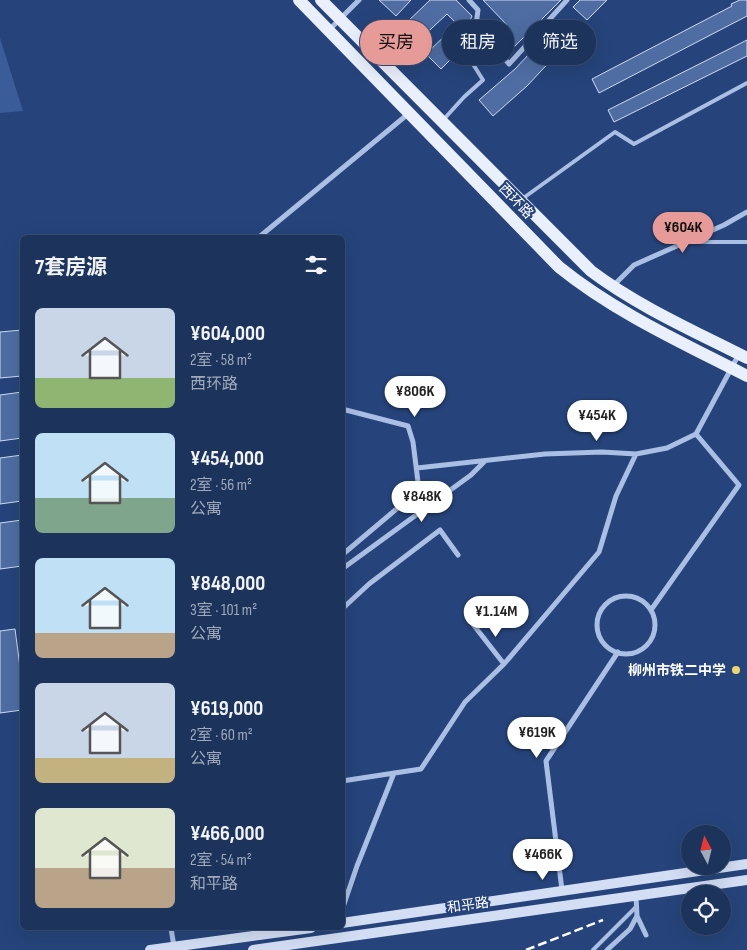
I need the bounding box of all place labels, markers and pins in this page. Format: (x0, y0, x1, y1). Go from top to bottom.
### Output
pin: ¥604K (648, 212, 718, 254)
pin: ¥806K (380, 376, 450, 418)
pin: ¥454K (562, 400, 632, 442)
pin: ¥848K (387, 480, 457, 523)
pin: ¥1.14M (455, 596, 537, 638)
place label: 柳州市铁二中学 (628, 662, 726, 679)
marker: 柳州市铁二中学 (730, 664, 742, 676)
pin: ¥619K (502, 716, 572, 759)
pin: ¥466K (508, 838, 578, 881)

